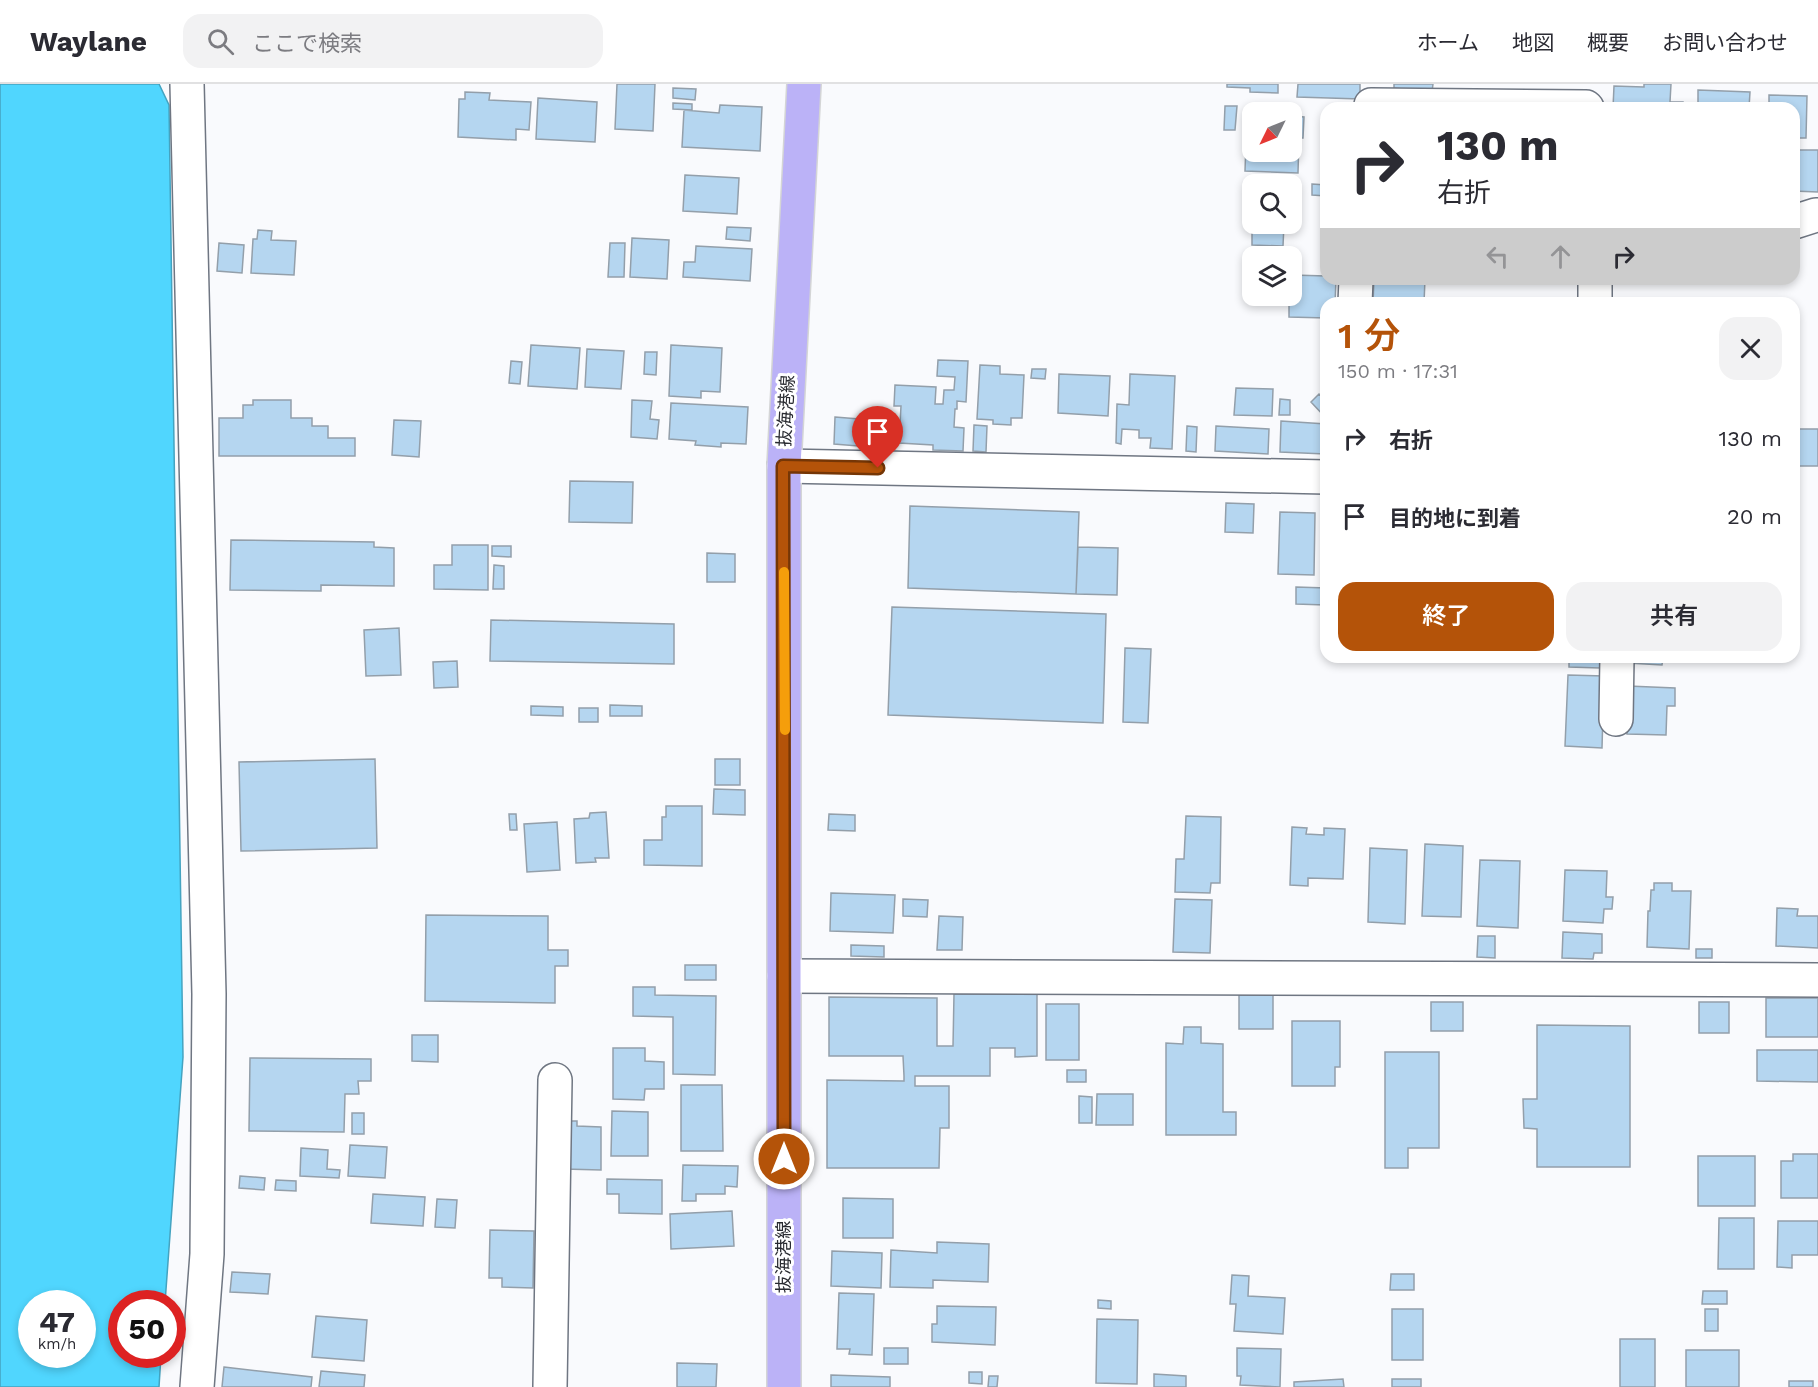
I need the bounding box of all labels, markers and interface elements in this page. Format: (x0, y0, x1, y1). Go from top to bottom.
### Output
search box (183, 14, 603, 68)
text: Waylane (30, 25, 147, 58)
icon: search (204, 25, 237, 58)
text: ホーム (1417, 30, 1479, 55)
text: 地図 (1512, 30, 1554, 55)
text: 概要 (1587, 30, 1629, 55)
text: お問い合わせ (1662, 30, 1788, 55)
text: ここで検索 (252, 31, 362, 56)
north arrow (1242, 102, 1302, 162)
map controls (1242, 102, 1302, 306)
text: 130 m (1437, 121, 1559, 170)
icon: right (1338, 126, 1416, 204)
button: search (1242, 174, 1302, 234)
text: 右折 (1437, 177, 1491, 209)
icon: left (1481, 240, 1514, 273)
icon: ahead (1544, 240, 1577, 273)
icon: right (1607, 240, 1640, 273)
button: layers (1242, 246, 1302, 306)
text: 1 分 (1338, 315, 1400, 357)
button: close (1719, 317, 1782, 380)
text: 150 m · 17:31 (1338, 359, 1458, 383)
street label: 抜海港線 (773, 374, 798, 447)
pin (852, 406, 903, 468)
icon: arrive (861, 415, 894, 448)
icon: right (1338, 422, 1371, 455)
text: 130 m (1718, 426, 1782, 451)
text: 右折 (1389, 428, 1433, 453)
icon: arrive (1338, 500, 1371, 533)
text: 20 m (1727, 504, 1782, 529)
text: 目的地に到着 (1389, 506, 1521, 531)
button: 終了 (1338, 582, 1554, 651)
button: 共有 (1566, 582, 1782, 651)
position arrow (752, 1127, 816, 1191)
street label: 抜海港線 (773, 1221, 794, 1293)
speed limit sign: 50 (108, 1290, 186, 1368)
text: 47 (39, 1304, 75, 1339)
text: km/h (38, 1335, 76, 1353)

